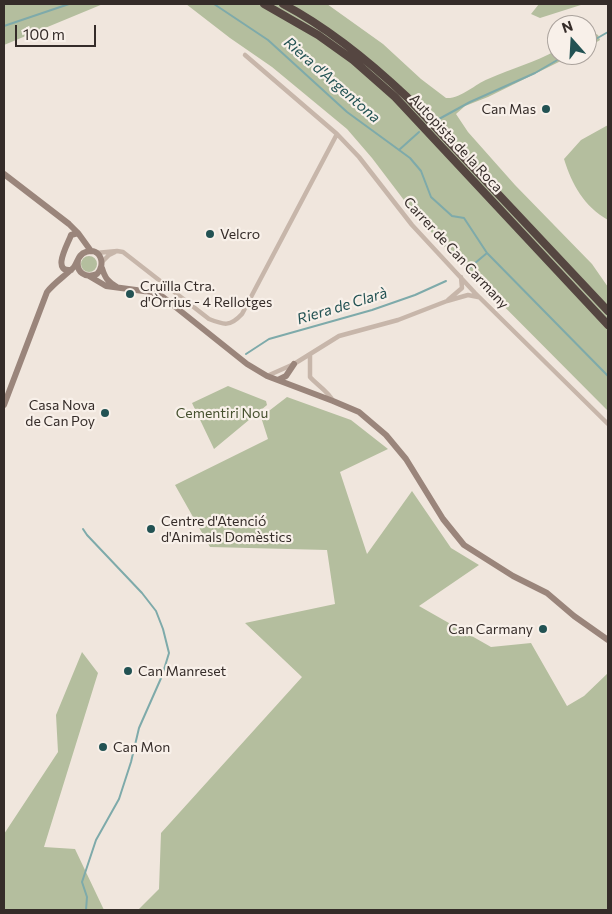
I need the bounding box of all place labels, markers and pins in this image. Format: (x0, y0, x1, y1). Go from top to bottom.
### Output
place label: Can Mas (481, 101, 536, 117)
marker: Can Mas (540, 103, 552, 115)
place label: Velcro (220, 226, 260, 242)
marker: Velcro (204, 228, 216, 240)
place label: Cruïlla Ctra. d'Òrrius - 4 Rellotges (140, 278, 272, 310)
marker: Cruïlla Ctra. d'Òrrius - 4 Rellotges (124, 288, 136, 300)
place label: Casa Nova de Can Poy (25, 397, 95, 430)
marker: Casa Nova de Can Poy (99, 407, 111, 419)
place label: Centre d'Atenció d'Animals Domèstics (161, 513, 292, 546)
marker: Centre d'Atenció d'Animals Domèstics (145, 523, 157, 535)
place label: Can Carmany (448, 621, 533, 637)
marker: Can Carmany (537, 623, 549, 635)
place label: Can Manreset (138, 663, 226, 679)
marker: Can Manreset (122, 665, 134, 677)
place label: Can Mon (113, 739, 170, 755)
marker: Can Mon (97, 741, 109, 753)

